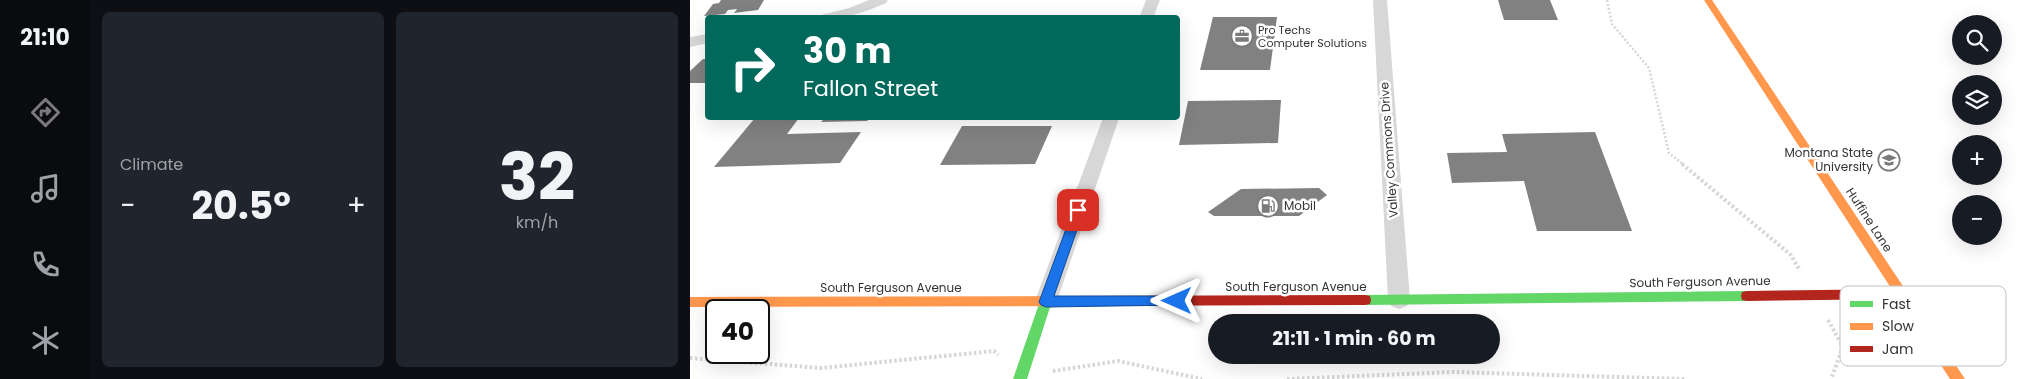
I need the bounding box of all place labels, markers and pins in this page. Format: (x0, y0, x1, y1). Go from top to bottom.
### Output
place label: Pro Techs Computer Solutions (1258, 22, 1367, 51)
office icon: Pro Techs Computer Solutions (1230, 24, 1254, 48)
place label: Montana State University (1784, 144, 1873, 175)
school or university icon: Montana State University (1877, 148, 1901, 172)
pin (1057, 189, 1099, 231)
fuel station icon: Mobil (1256, 194, 1280, 218)
place label: Mobil (1284, 197, 1316, 214)

